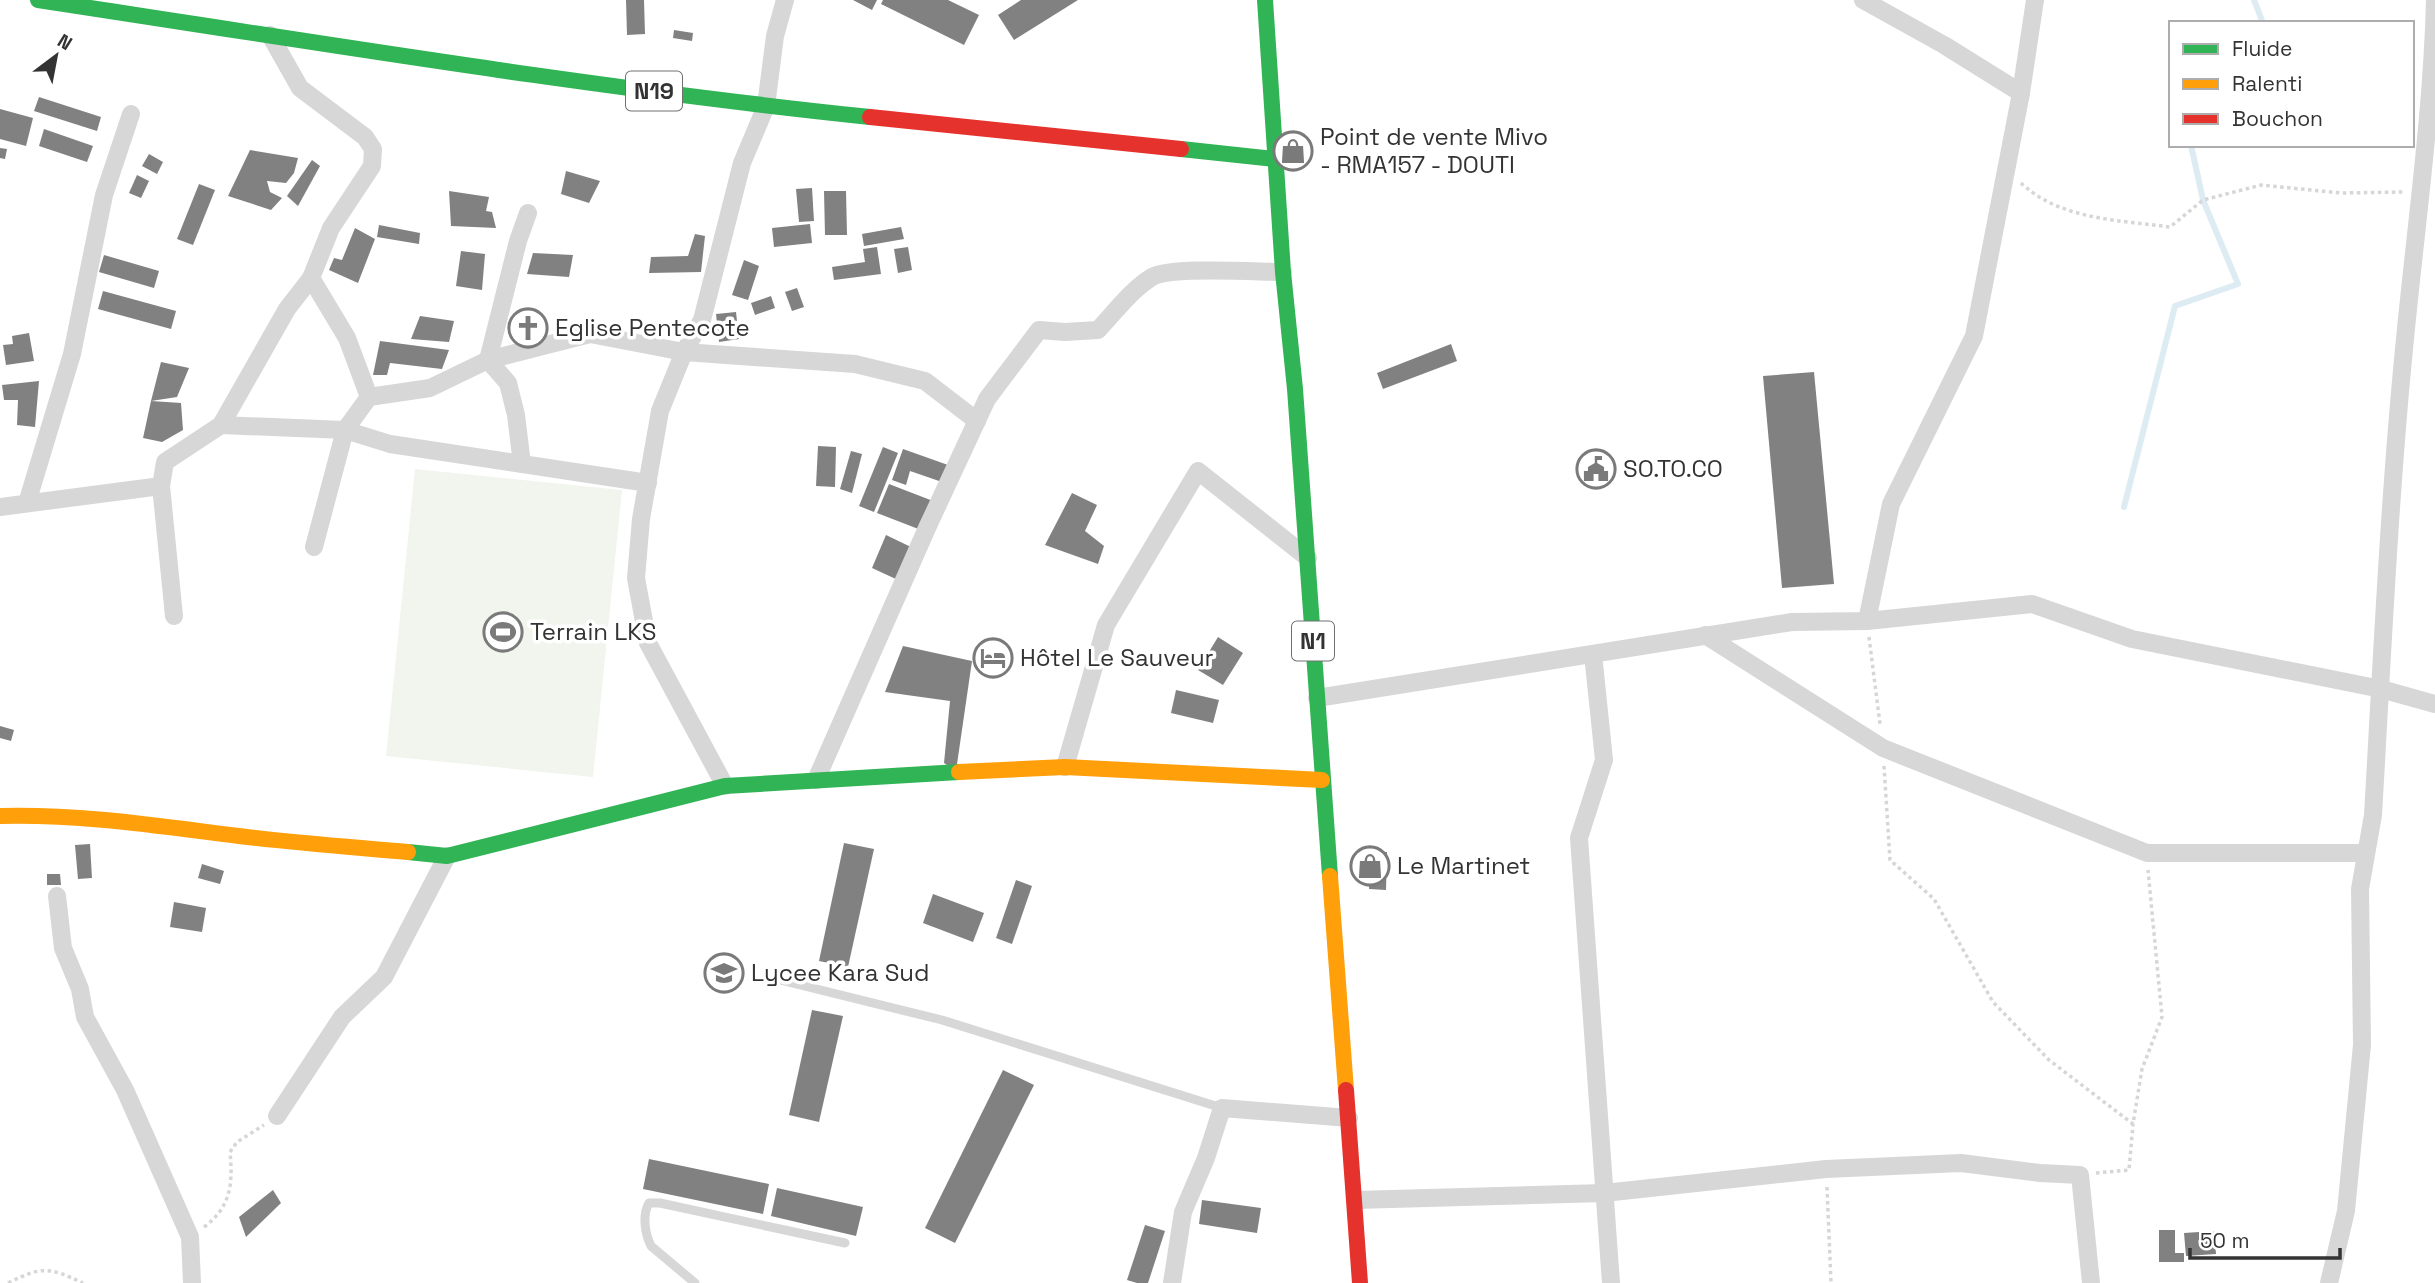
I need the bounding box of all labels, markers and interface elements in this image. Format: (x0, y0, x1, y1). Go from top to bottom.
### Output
north arrow (21, 21, 91, 91)
legend (2169, 21, 2414, 147)
text: N (53, 28, 77, 56)
text: Fluide (2232, 35, 2292, 62)
text: Ralenti (2232, 70, 2302, 97)
road number: N19 (626, 72, 682, 110)
text: Bouchon (2232, 105, 2323, 132)
place label: Point de vente Mivo - RMA157 - DOUTI (1320, 121, 1548, 180)
shop icon: Point de vente Mivo - RMA157 - DOUTI (1272, 130, 1314, 172)
church icon: Eglise Pentecote (507, 307, 549, 349)
place label: Eglise Pentecote (555, 312, 750, 343)
public building icon: SO.TO.CO (1575, 448, 1617, 490)
place label: SO.TO.CO (1623, 453, 1723, 484)
sports icon: Terrain LKS (482, 611, 524, 653)
place label: Terrain LKS (530, 616, 657, 647)
road number: N1 (1292, 622, 1334, 660)
hotel icon: Hôtel Le Sauveur (972, 637, 1014, 679)
place label: Hôtel Le Sauveur (1020, 642, 1214, 673)
shop icon: Le Martinet (1349, 845, 1391, 887)
place label: Le Martinet (1397, 850, 1530, 881)
school or university icon: Lycee Kara Sud (703, 952, 745, 994)
place label: Lycee Kara Sud (751, 957, 930, 988)
scale bar (2190, 1216, 2340, 1260)
text: 50 m (2200, 1227, 2250, 1254)

